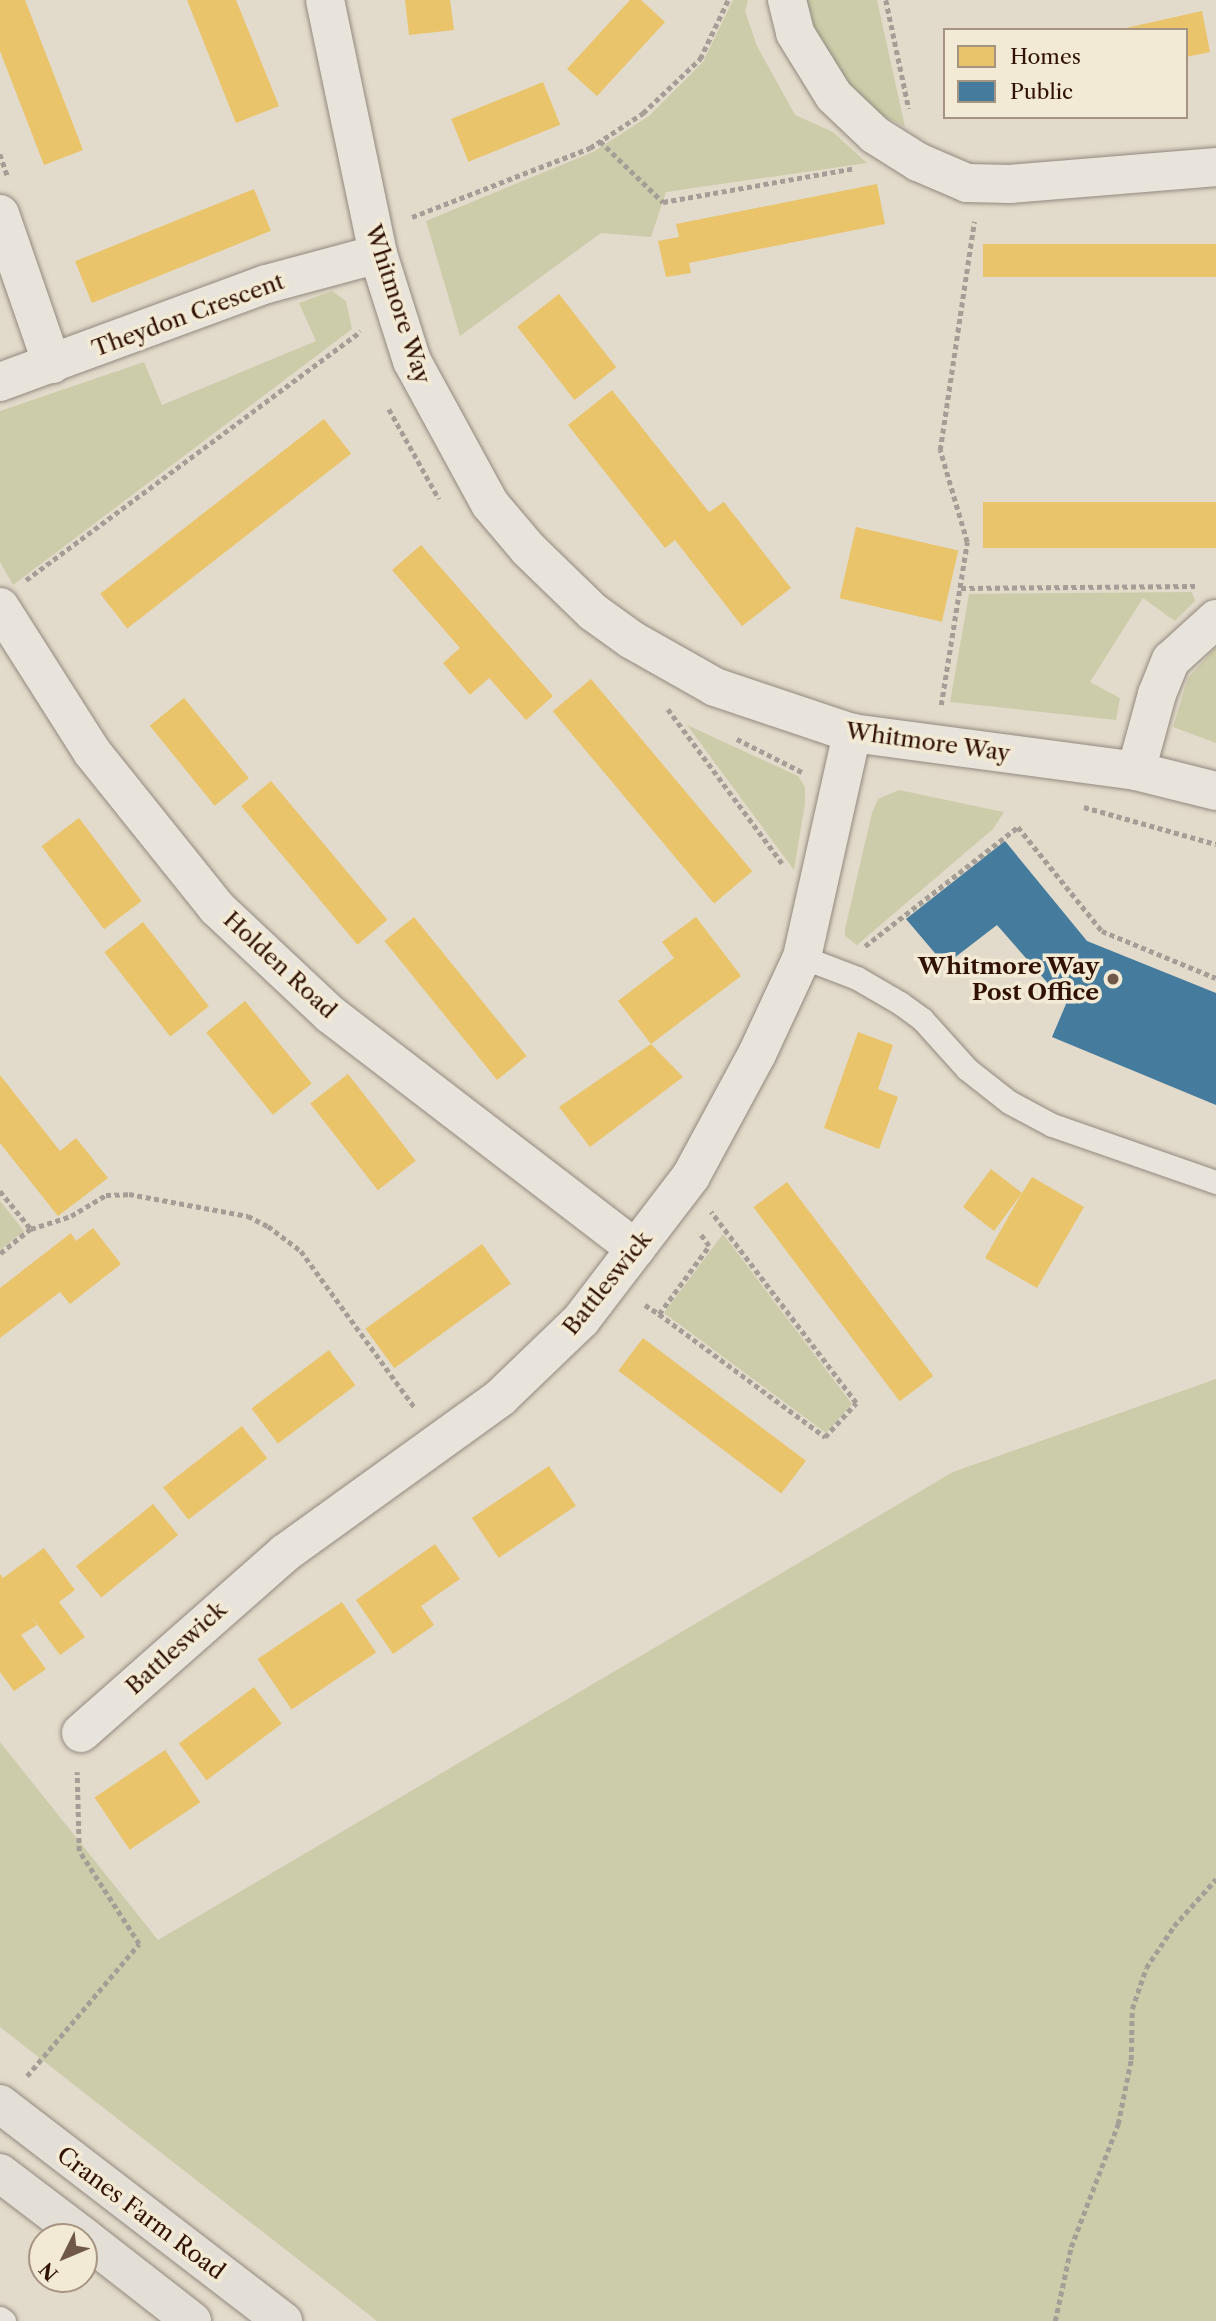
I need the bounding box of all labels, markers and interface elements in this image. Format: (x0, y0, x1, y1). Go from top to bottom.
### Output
legend (943, 28, 1188, 119)
text: Homes (1010, 44, 1081, 69)
text: Public (1010, 79, 1073, 104)
street label: Whitmore Way (359, 220, 437, 388)
street label: Theydon Crescent (88, 267, 288, 363)
street label: Whitmore Way (844, 717, 1012, 767)
street label: Holden Road (218, 906, 342, 1024)
place label: Whitmore Way Post Office (917, 952, 1099, 1006)
marker: Whitmore Way Post Office (1105, 971, 1121, 987)
street label: Battleswick (557, 1226, 657, 1340)
street label: Battleswick (120, 1596, 232, 1700)
street label: Cranes Farm Road (52, 2141, 230, 2285)
north arrow (28, 2223, 98, 2293)
text: N (35, 2257, 63, 2285)

